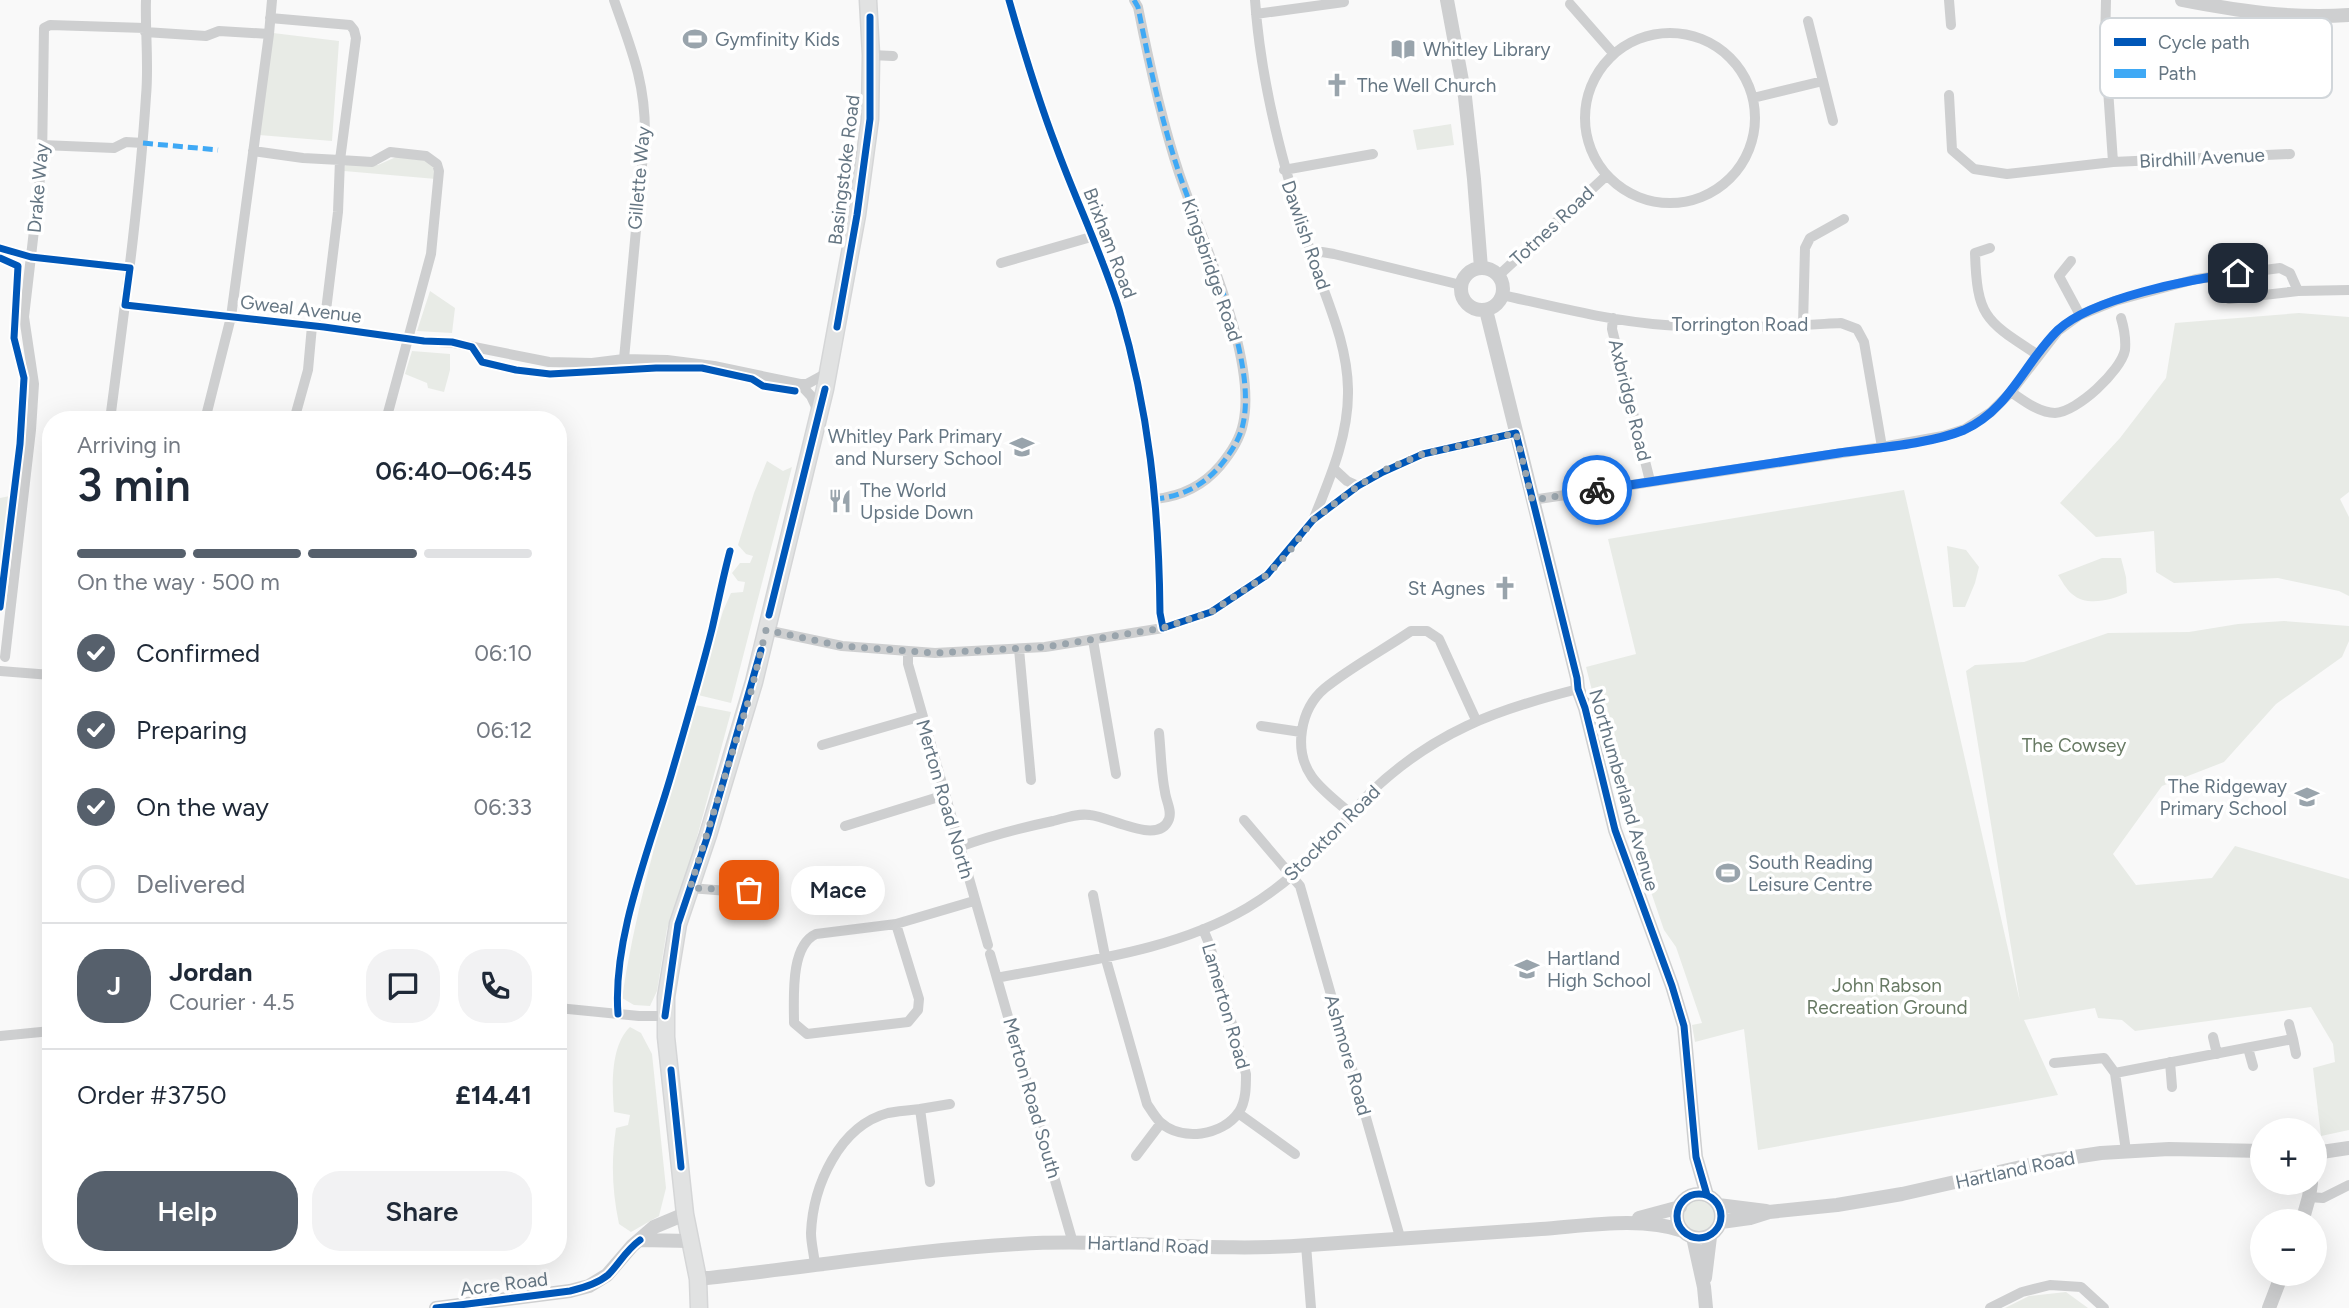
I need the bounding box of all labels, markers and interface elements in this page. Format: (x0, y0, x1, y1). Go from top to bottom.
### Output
legend (2100, 18, 2332, 98)
sports icon: Gymfinity Kids (681, 25, 709, 53)
place label: Gymfinity Kids (715, 28, 840, 51)
text: Cycle path (2158, 31, 2250, 54)
library icon: Whitley Library (1389, 35, 1417, 63)
place label: Whitley Library (1423, 38, 1550, 61)
text: Path (2158, 62, 2196, 85)
church icon: The Well Church (1323, 71, 1351, 99)
place label: The Well Church (1357, 74, 1496, 97)
street label: Basingstoke Road (823, 94, 865, 246)
street label: Gillette Way (623, 125, 655, 231)
street label: Drake Way (23, 142, 53, 234)
street label: Birdhill Avenue (2139, 143, 2265, 173)
street label: Dawlish Road (1277, 177, 1335, 293)
street label: Totnes Road (1505, 182, 1599, 270)
street label: Brixham Road (1078, 185, 1142, 301)
street label: Kingsbridge Road (1177, 195, 1247, 345)
pin (2208, 243, 2268, 303)
icon: home (2219, 254, 2257, 292)
street label: Gweal Avenue (239, 290, 363, 328)
street label: Torrington Road (1672, 313, 1808, 336)
street label: Axbridge Road (1604, 337, 1656, 463)
place label: Whitley Park Primary and Nursery School (828, 425, 1002, 470)
text: Arriving in (77, 431, 181, 459)
school or university icon: Whitley Park Primary and Nursery School (1008, 433, 1036, 461)
text: 06:40–06:45 (375, 455, 532, 487)
courier (1562, 455, 1632, 525)
text: 3 min (77, 457, 191, 513)
icon: bike (1578, 471, 1616, 509)
place label: The World Upside Down (860, 479, 973, 524)
restaurant icon: The World Upside Down (826, 487, 854, 515)
text: On the way · 500 m (77, 568, 280, 596)
church icon: St Agnes (1491, 574, 1519, 602)
place label: St Agnes (1408, 577, 1485, 600)
icon: check (77, 634, 115, 672)
text: Confirmed (136, 637, 260, 669)
text: 06:10 (474, 639, 532, 667)
street label: Northumberland Avenue (1584, 686, 1664, 894)
icon: check (77, 711, 115, 749)
text: Preparing (136, 714, 247, 746)
text: 06:12 (476, 716, 532, 744)
street label: Merton Road North (911, 717, 979, 881)
park label: The Cowsey (2022, 734, 2126, 757)
place label: The Ridgeway Primary School (2160, 775, 2287, 820)
street label: Stockton Road (1279, 780, 1385, 886)
school or university icon: The Ridgeway Primary School (2293, 783, 2321, 811)
icon: check (77, 788, 115, 826)
text: On the way (136, 791, 269, 823)
text: 06:33 (473, 793, 532, 821)
place label: South Reading Leisure Centre (1748, 851, 1873, 896)
sports icon: South Reading Leisure Centre (1714, 859, 1742, 887)
pin (719, 860, 779, 920)
callout: Mace (791, 866, 886, 914)
text: Delivered (136, 868, 245, 900)
icon: bag (730, 871, 768, 909)
text: Mace (810, 876, 866, 904)
street label: Lamerton Road (1197, 940, 1255, 1072)
place label: Hartland High School (1547, 947, 1651, 992)
button: chat (366, 949, 440, 1023)
button: phone (458, 949, 532, 1023)
school or university icon: Hartland High School (1513, 955, 1541, 983)
text: Jordan (169, 956, 252, 988)
text: J (107, 970, 121, 1002)
park label: John Rabson Recreation Ground (1806, 974, 1968, 1019)
text: Courier · 4.5 (169, 988, 295, 1016)
street label: Ashmore Road (1320, 992, 1376, 1118)
street label: Merton Road South (998, 1015, 1066, 1181)
text: Order #3750 (77, 1079, 227, 1111)
text: £14.41 (455, 1079, 532, 1111)
map controls (2250, 1118, 2327, 1286)
button: + (2250, 1118, 2327, 1195)
street label: Hartland Road (1953, 1146, 2077, 1194)
button: Help (77, 1171, 298, 1251)
button: Share (312, 1171, 532, 1251)
button: − (2250, 1209, 2327, 1286)
street label: Hartland Road (1087, 1231, 1209, 1259)
street label: Acre Road (459, 1267, 549, 1301)

